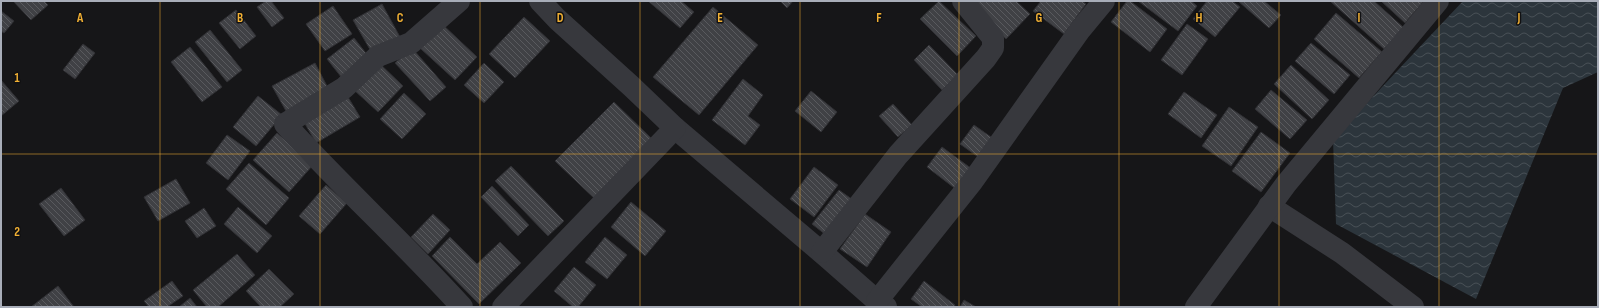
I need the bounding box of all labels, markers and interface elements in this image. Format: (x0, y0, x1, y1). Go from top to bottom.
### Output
text: A (76, 10, 84, 26)
text: B (237, 10, 243, 26)
text: C (397, 10, 404, 26)
text: D (557, 10, 564, 26)
text: E (717, 10, 723, 26)
text: F (876, 10, 882, 26)
text: G (1036, 10, 1043, 26)
text: H (1196, 10, 1203, 26)
text: I (1358, 10, 1361, 26)
text: J (1517, 10, 1521, 26)
text: 1 (14, 70, 20, 86)
text: 2 (14, 224, 20, 240)

